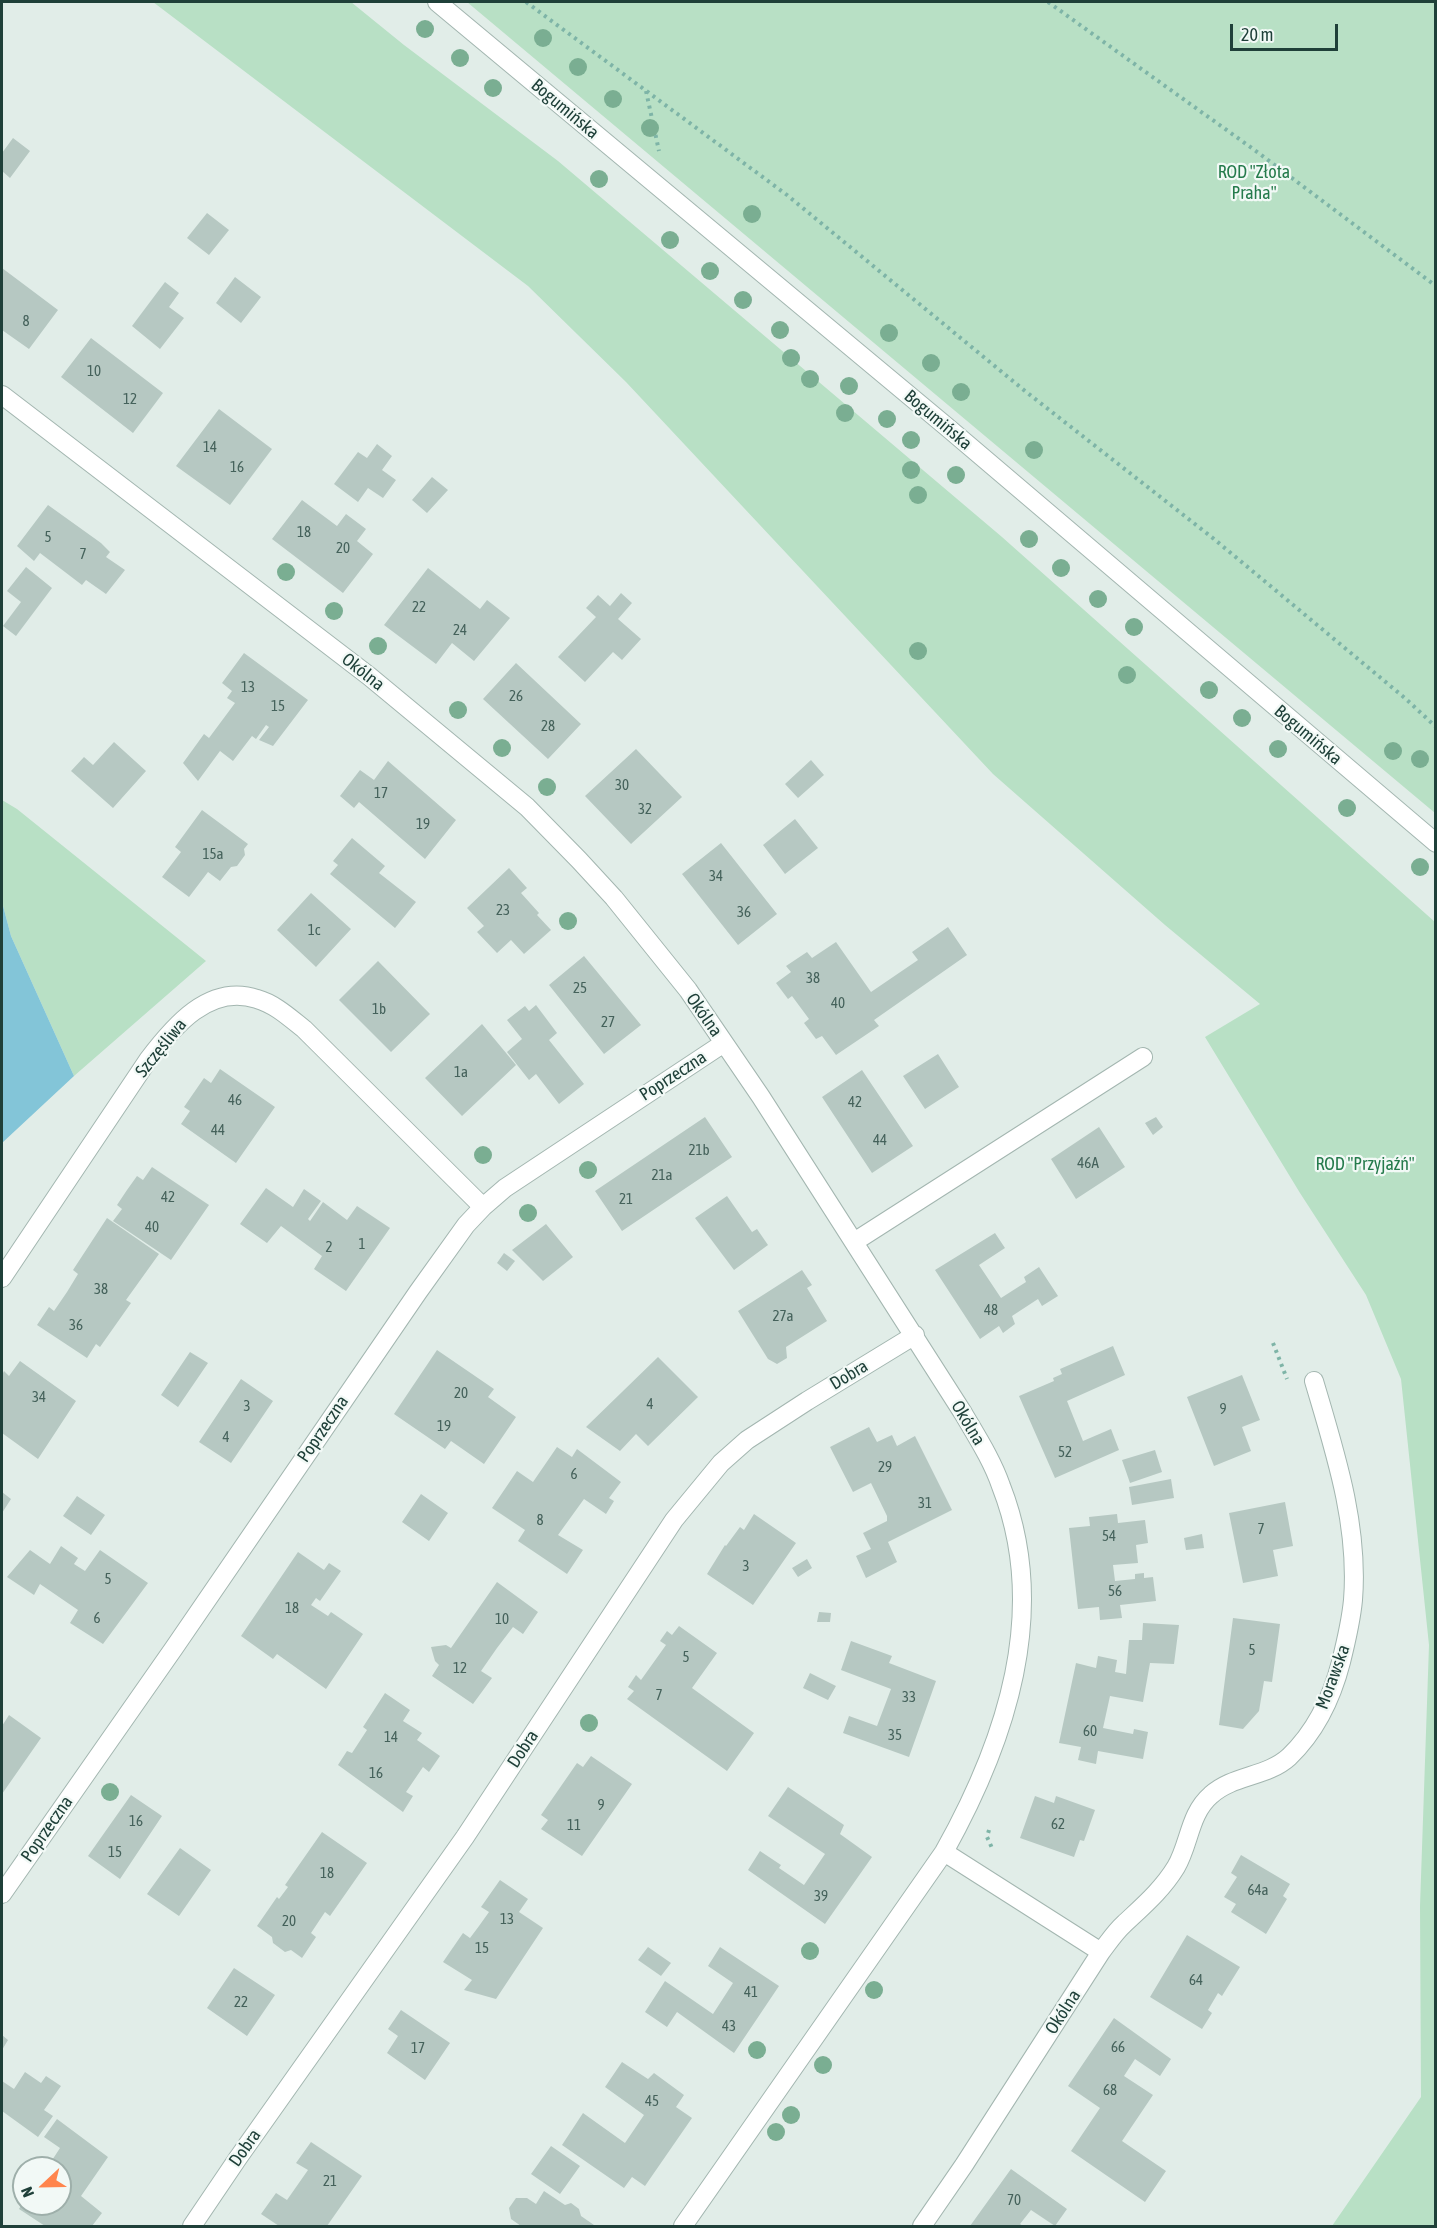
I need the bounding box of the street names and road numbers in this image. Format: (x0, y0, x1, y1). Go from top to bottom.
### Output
street label: Bogumińska (527, 74, 603, 144)
street label: Bogumińska (900, 385, 976, 455)
street label: Okólna (337, 649, 389, 695)
street label: Bogumińska (1270, 700, 1346, 770)
street label: Okólna (681, 989, 727, 1041)
street label: Szczęśliwa (131, 1014, 191, 1082)
street label: Poprzeczna (635, 1046, 711, 1106)
street label: Dobra (826, 1355, 872, 1395)
street label: Poprzeczna (293, 1392, 353, 1466)
street label: Okólna (946, 1397, 990, 1449)
street label: Morawska (1311, 1642, 1355, 1712)
street label: Dobra (503, 1726, 543, 1772)
street label: Poprzeczna (16, 1792, 78, 1866)
street label: Okólna (1041, 1986, 1085, 2038)
street label: Dobra (225, 2125, 265, 2171)

